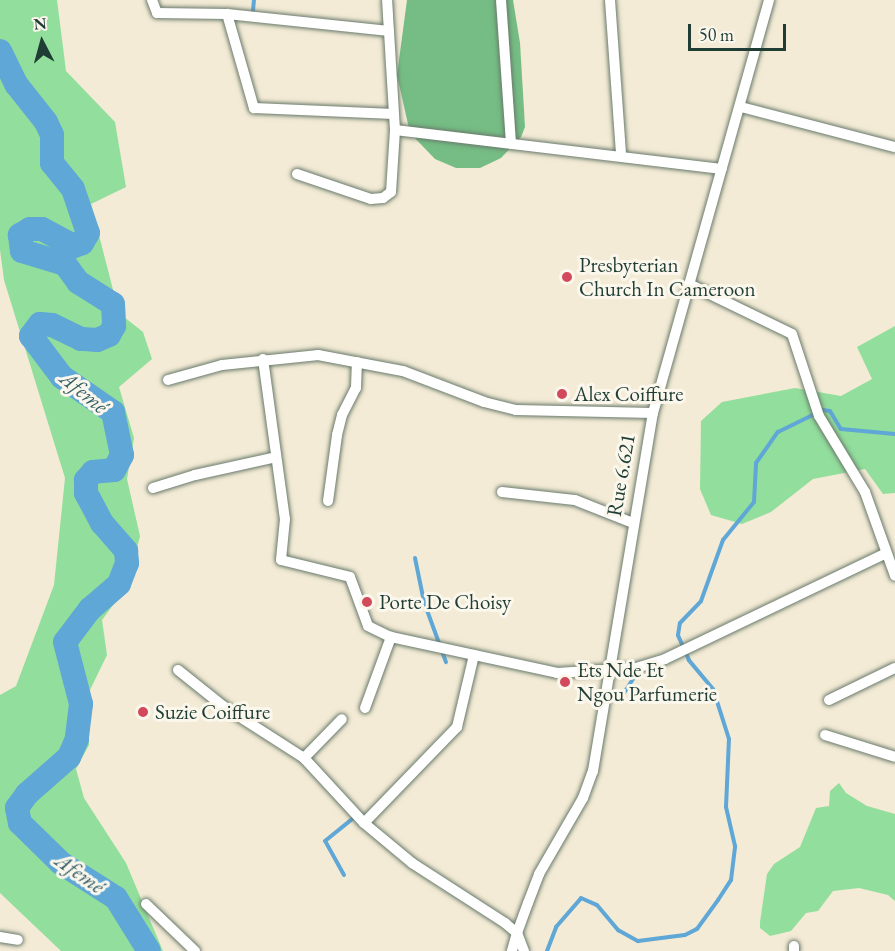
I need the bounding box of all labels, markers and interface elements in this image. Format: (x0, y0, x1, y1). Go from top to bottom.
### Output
north arrow (12, 12, 72, 72)
text: N (33, 12, 48, 35)
scale bar (691, 12, 788, 50)
text: 50 m (699, 23, 734, 46)
place label: Presbyterian Church In Cameroon (579, 252, 756, 302)
marker: Presbyterian Church In Cameroon (560, 270, 574, 284)
water label: Afemé (55, 365, 113, 419)
place label: Alex Coiffure (574, 381, 683, 407)
marker: Alex Coiffure (555, 387, 569, 401)
street label: Rue 6.621 (601, 432, 641, 518)
place label: Porte De Choisy (379, 589, 511, 615)
marker: Porte De Choisy (360, 595, 374, 609)
place label: Ets Nde Et Ngou Parfumerie (577, 657, 717, 707)
marker: Ets Nde Et Ngou Parfumerie (558, 675, 572, 689)
place label: Suzie Coiffure (155, 699, 270, 725)
marker: Suzie Coiffure (136, 705, 150, 719)
water label: Afemé (50, 847, 110, 899)

